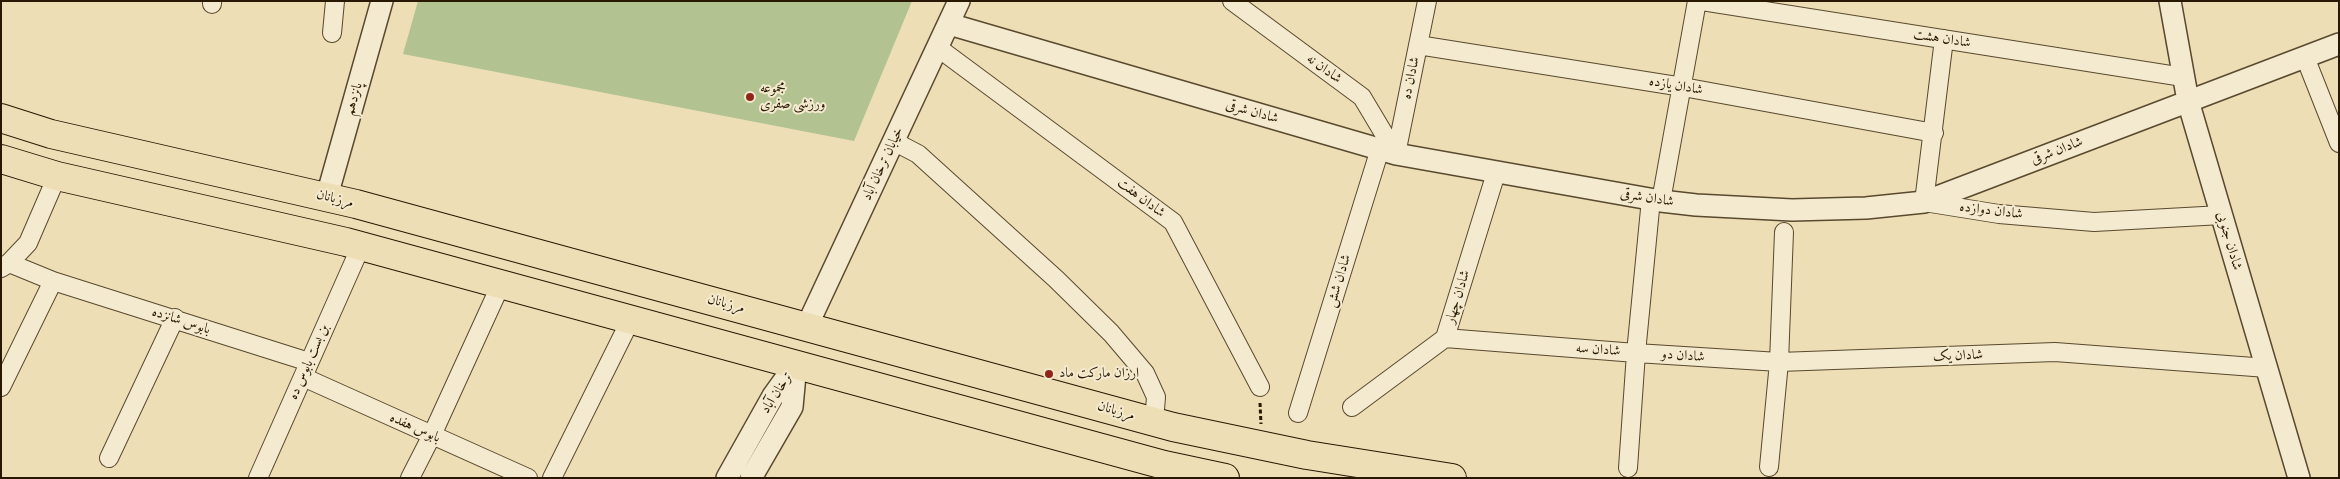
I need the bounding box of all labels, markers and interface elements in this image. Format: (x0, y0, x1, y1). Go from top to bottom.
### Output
street label: شادان هشت (1912, 26, 1972, 52)
street label: شادان نه (1303, 51, 1345, 87)
street label: شادان ده (1398, 55, 1424, 101)
street label: شادان یازده (1648, 73, 1704, 99)
street label: پانزدهم (341, 81, 367, 117)
place label: مجموعه ورزشی صفری (760, 81, 825, 114)
marker: مجموعه ورزشی صفری (744, 91, 756, 103)
street label: شادان شرقی (1224, 96, 1280, 128)
street label: خیابان ترخان آباد (859, 125, 907, 203)
street label: شادان شرقی (2029, 133, 2085, 169)
street label: شادان هفت (1114, 175, 1168, 221)
street label: شادان شرقی (1619, 185, 1675, 211)
street label: مرزبانان (315, 186, 355, 212)
street label: شادان دوازده (1958, 199, 2024, 223)
street label: شادان جنوبی (2213, 210, 2245, 272)
street label: شادان شش (1323, 252, 1355, 310)
street label: شادان چهار (1442, 268, 1474, 326)
street label: مرزبانان (705, 291, 747, 317)
street label: بابوس شانزده (150, 304, 212, 338)
street label: بن بست بابوس ده (285, 322, 333, 402)
street label: شادان سه (1575, 340, 1621, 360)
street label: شادان دو (1661, 346, 1705, 366)
street label: شادان یک (1933, 347, 1983, 365)
place label: ارزان مارکت ماد (1059, 366, 1139, 382)
marker: ارزان مارکت ماد (1043, 368, 1055, 380)
street label: ترخان آباد (757, 369, 797, 417)
street label: مرزبانان (1095, 398, 1137, 424)
street label: بابوس هفده (387, 409, 443, 447)

